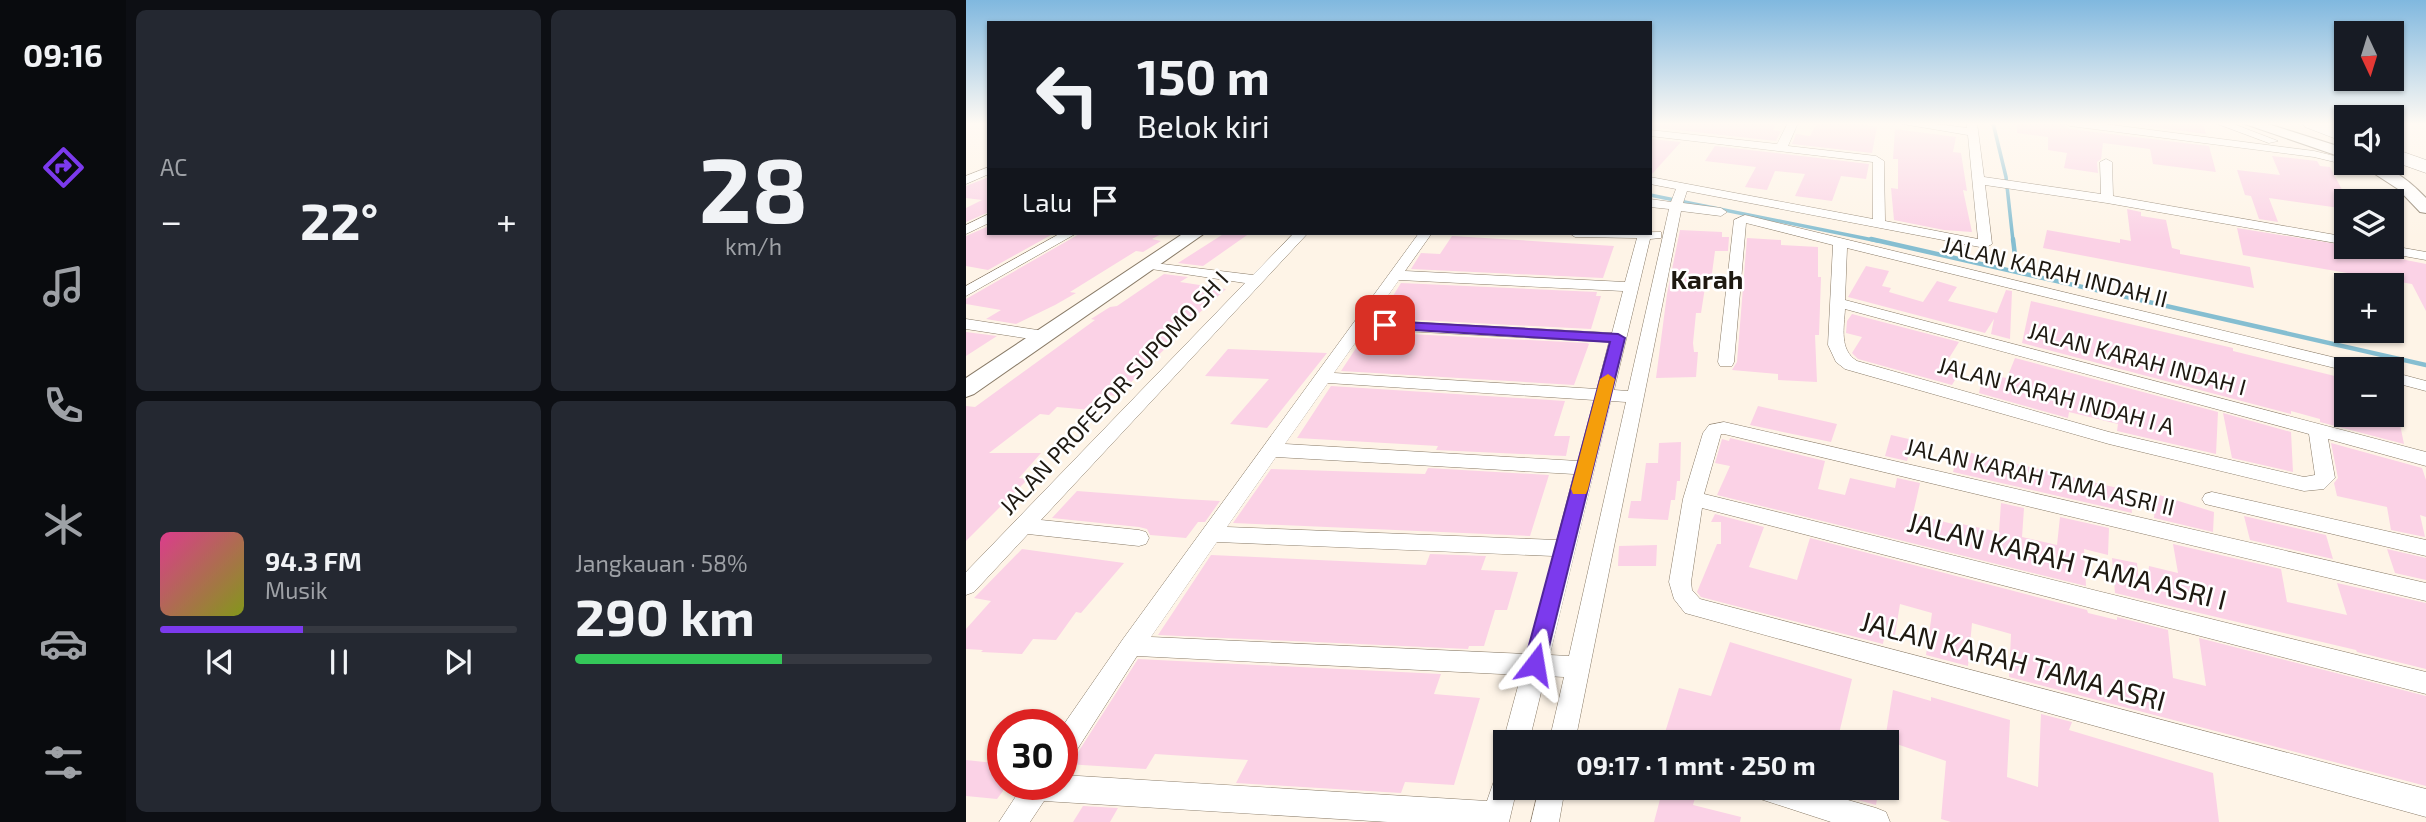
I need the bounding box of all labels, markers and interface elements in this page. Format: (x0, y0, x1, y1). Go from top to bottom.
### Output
north arrow (2334, 21, 2404, 91)
map controls (2334, 21, 2404, 427)
text: 09:16 (23, 35, 103, 73)
text: 150 m (1137, 46, 1270, 105)
icon: left (1022, 49, 1113, 140)
button: sound (2334, 105, 2404, 175)
text: Belok kiri (1137, 106, 1270, 144)
text: 28 (699, 132, 808, 241)
icon: directions (39, 143, 88, 192)
text: AC (160, 153, 187, 181)
icon: arrive (1086, 182, 1124, 220)
text: Lalu (1022, 186, 1072, 217)
text: 22° (300, 188, 378, 250)
button: layers (2334, 189, 2404, 259)
text: − (160, 197, 182, 243)
text: + (496, 197, 517, 243)
street label: JALAN KARAH INDAH II (1940, 230, 2171, 313)
text: km/h (725, 232, 782, 260)
icon: music (39, 262, 88, 311)
district label: Karah (1671, 263, 1743, 294)
street label: JALAN PROFESOR SUPOMO SH I (993, 265, 1234, 520)
button: + (2334, 273, 2404, 343)
pin (1355, 295, 1415, 355)
icon: arrive (1366, 306, 1404, 344)
street label: JALAN KARAH INDAH I (2025, 315, 2249, 401)
street label: JALAN KARAH INDAH I A (1935, 350, 2178, 440)
button: − (2334, 357, 2404, 427)
icon: phone (39, 381, 88, 430)
street label: JALAN KARAH TAMA ASRI II (1903, 431, 2178, 521)
icon: climate (39, 500, 88, 549)
street label: JALAN KARAH TAMA ASRI I (1904, 504, 2230, 616)
text: 94.3 FM (265, 545, 362, 576)
text: Jangkauan · 58% (575, 549, 748, 577)
text: Musik (265, 576, 327, 604)
text: 290 km (575, 584, 755, 646)
street label: JALAN KARAH TAMA ASRI (1857, 603, 2169, 717)
icon: car (39, 619, 88, 668)
position arrow (1498, 627, 1572, 701)
icon: previous (201, 643, 239, 681)
icon: pause (320, 643, 358, 681)
icon: next (439, 643, 477, 681)
speed limit sign: 30 (987, 709, 1078, 800)
icon: filters (39, 738, 88, 787)
text: 09:17 · 1 mnt · 250 m (1576, 749, 1816, 780)

